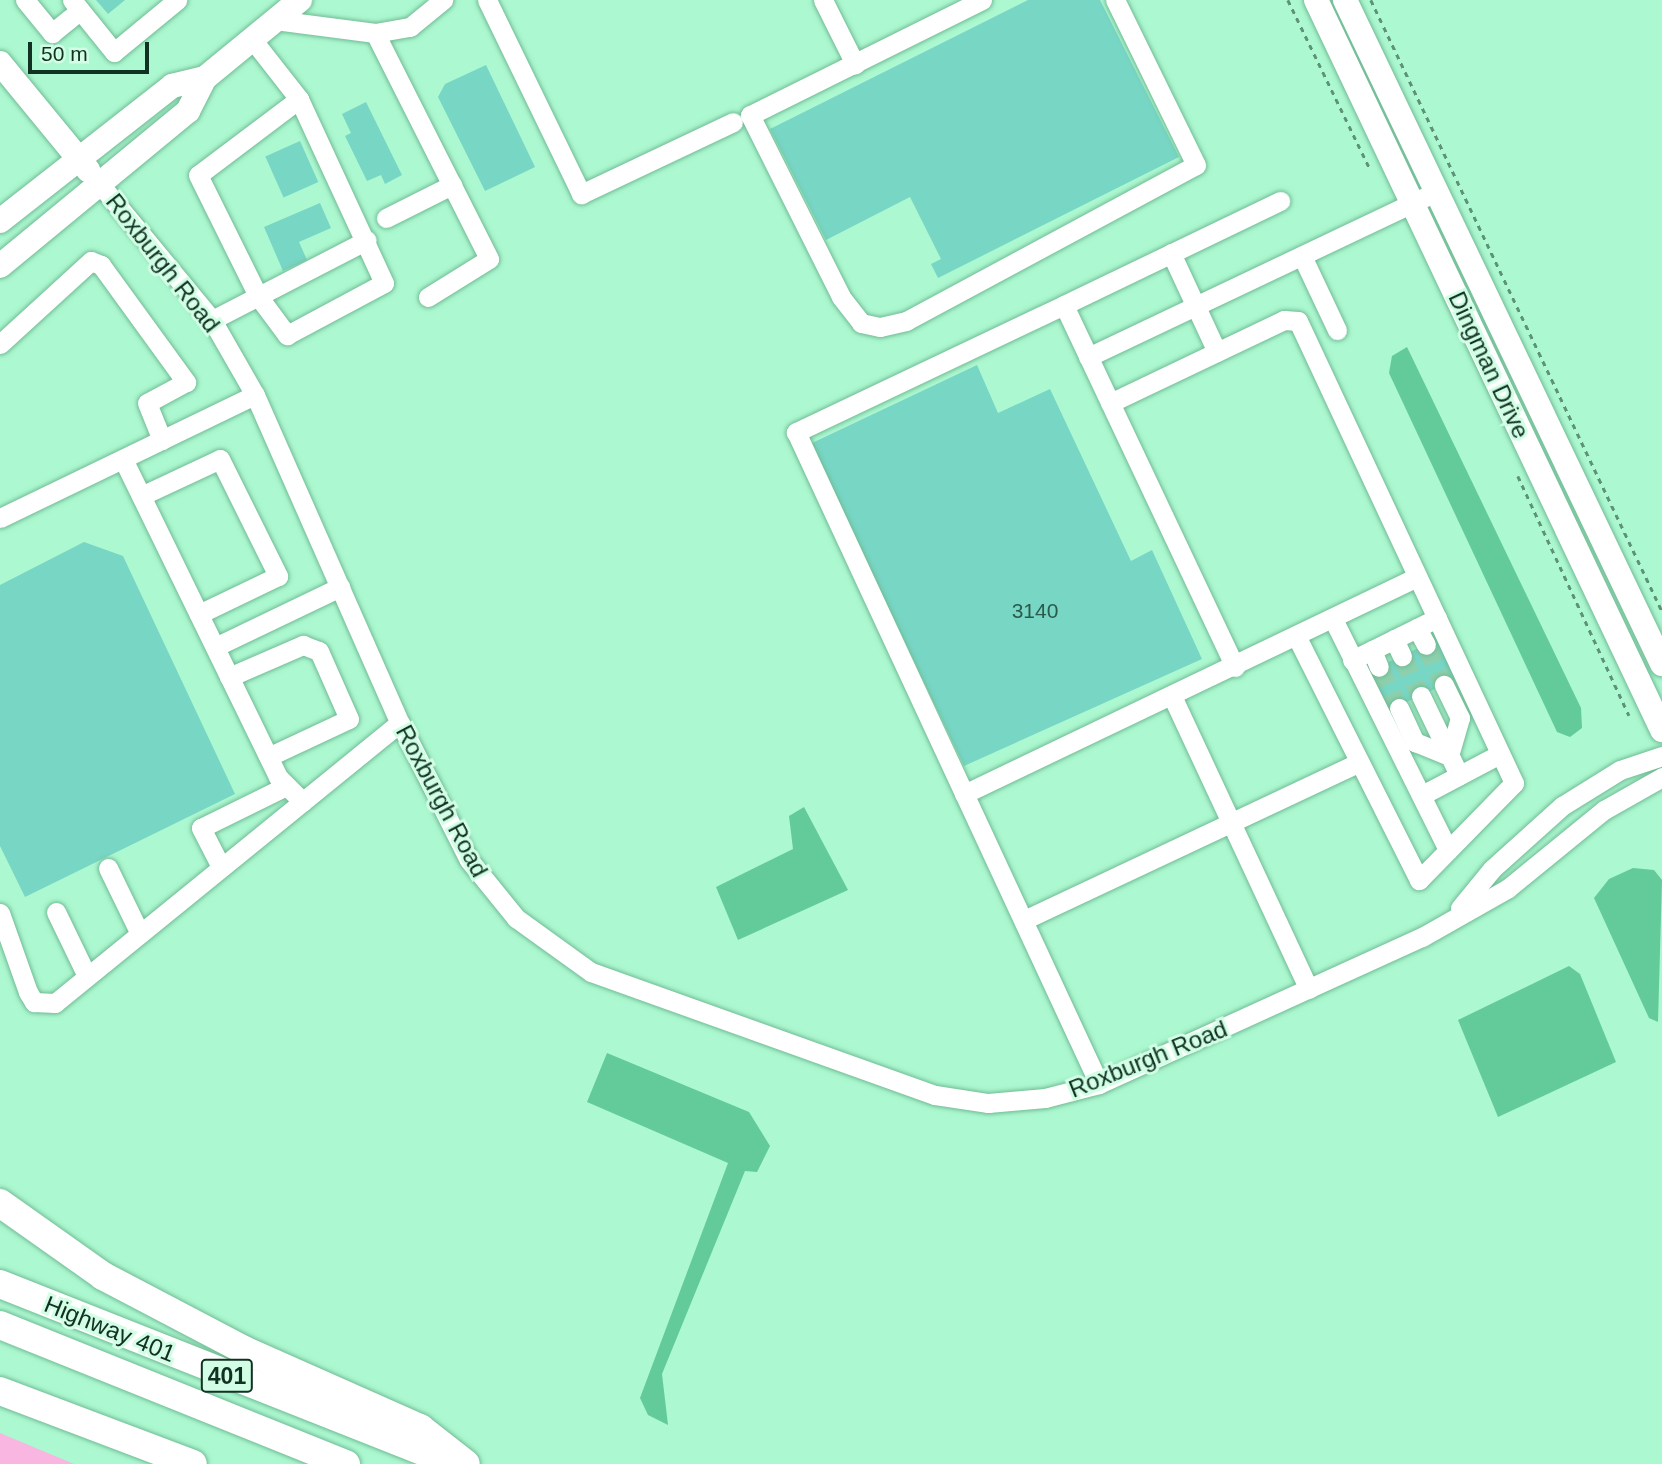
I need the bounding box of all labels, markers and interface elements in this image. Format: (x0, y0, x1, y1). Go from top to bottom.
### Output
scale bar (32, 28, 152, 72)
text: 50 m (41, 42, 88, 65)
street label: Roxburgh Road (100, 188, 226, 338)
street label: Dingman Drive (1442, 287, 1536, 443)
house number: 3140 (1012, 598, 1058, 624)
street label: Roxburgh Road (390, 720, 494, 882)
street label: Roxburgh Road (1065, 1014, 1231, 1104)
street label: Highway 401 (40, 1290, 180, 1368)
road number: 401 (201, 1357, 253, 1396)

